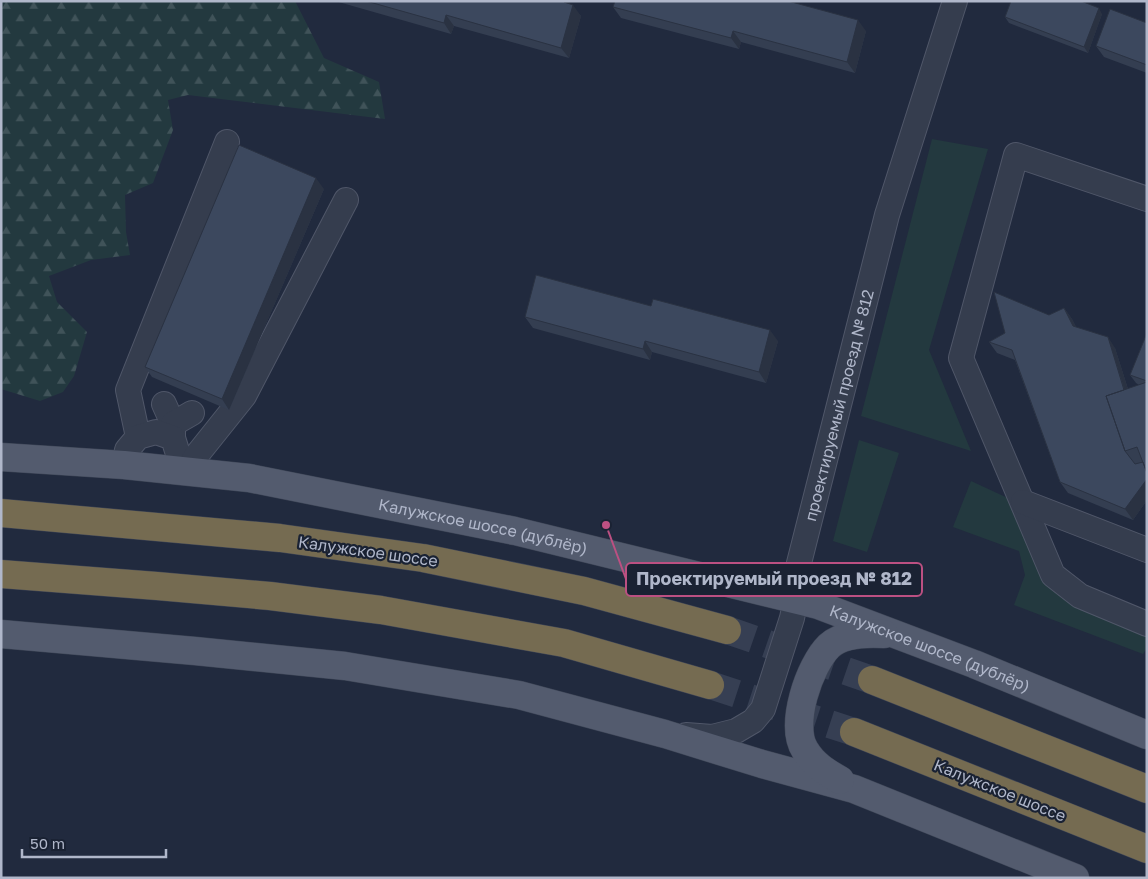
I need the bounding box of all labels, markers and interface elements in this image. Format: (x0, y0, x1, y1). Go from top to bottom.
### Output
street label: проектируемый проезд № 812 (800, 287, 878, 523)
street label: Калужское шоссе (дублёр) (377, 494, 590, 558)
street label: Калужское шоссе (297, 531, 439, 571)
callout: Проектируемый проезд № 812 (626, 563, 922, 596)
text: Проектируемый проезд № 812 (636, 567, 912, 589)
street label: Калужское шоссе (дублёр) (827, 600, 1033, 696)
street label: Калужское шоссе (931, 754, 1069, 826)
scale bar (22, 826, 166, 858)
text: 50 m (30, 834, 65, 852)

